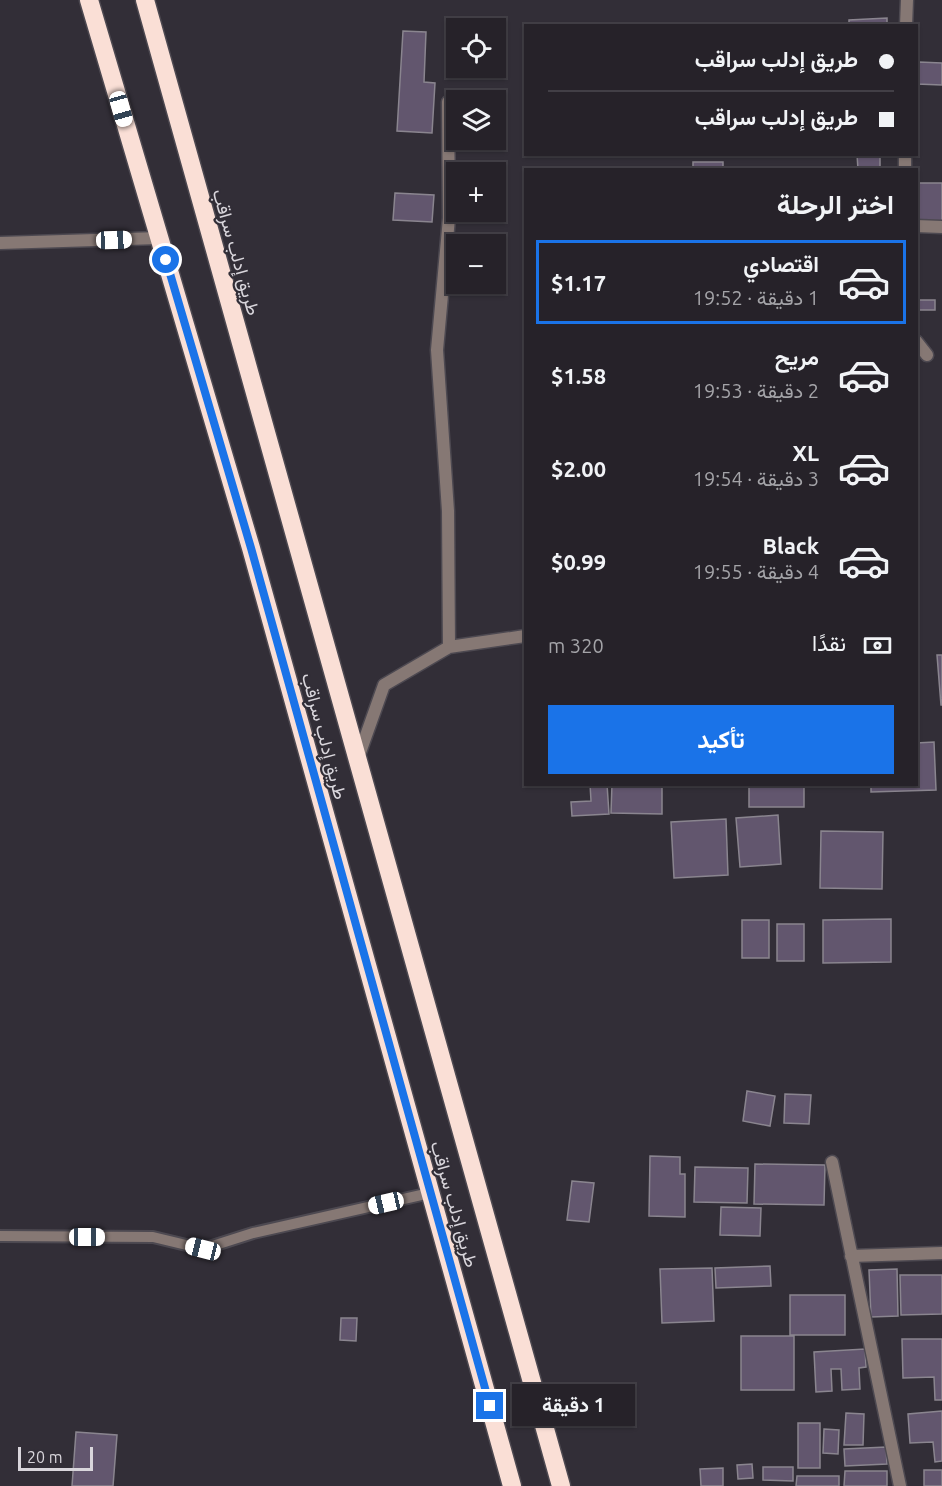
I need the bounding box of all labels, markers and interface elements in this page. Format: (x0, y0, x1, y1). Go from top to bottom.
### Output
map controls (446, 18, 506, 294)
button: locate (446, 18, 506, 78)
text: طريق إدلب سراقب (695, 46, 858, 71)
car (107, 89, 135, 129)
button: layers (446, 90, 506, 150)
text: طريق إدلب سراقب (695, 104, 858, 129)
button: + (446, 162, 506, 222)
street label: طريق إدلب سراقب (207, 187, 265, 318)
text: اختر الرحلة (777, 189, 894, 219)
car (96, 230, 132, 250)
button: − (446, 234, 506, 294)
route start (152, 246, 179, 273)
text: اقتصادي (743, 251, 819, 276)
icon: car (837, 255, 891, 309)
text: $1.17 (551, 270, 606, 295)
text: 1 دقيقة · 19:52 (693, 286, 819, 309)
text: مريح (775, 344, 819, 369)
icon: car (837, 348, 891, 402)
text: $1.58 (551, 363, 606, 388)
text: 2 دقيقة · 19:53 (693, 379, 819, 402)
text: XL (792, 440, 819, 465)
icon: car (837, 441, 891, 495)
text: $2.00 (551, 456, 606, 481)
text: 3 دقيقة · 19:54 (693, 467, 819, 490)
text: Black (762, 533, 819, 558)
icon: car (837, 534, 891, 588)
text: $0.99 (551, 549, 606, 574)
text: 4 دقيقة · 19:55 (693, 560, 819, 583)
icon: cash (861, 629, 894, 662)
text: نقدًا (812, 630, 846, 655)
text: 320 m (548, 634, 604, 657)
street label: طريق إدلب سراقب (296, 671, 352, 802)
button: تأكيد (548, 705, 894, 774)
street label: طريق إدلب سراقب (425, 1139, 483, 1270)
car (366, 1190, 406, 1216)
car (69, 1228, 105, 1246)
car (183, 1236, 223, 1262)
callout: 1 دقيقة (511, 1385, 634, 1427)
route end (476, 1392, 503, 1419)
text: 1 دقيقة (542, 1393, 605, 1416)
scale bar (18, 1444, 93, 1472)
text: 20 m (27, 1448, 63, 1466)

